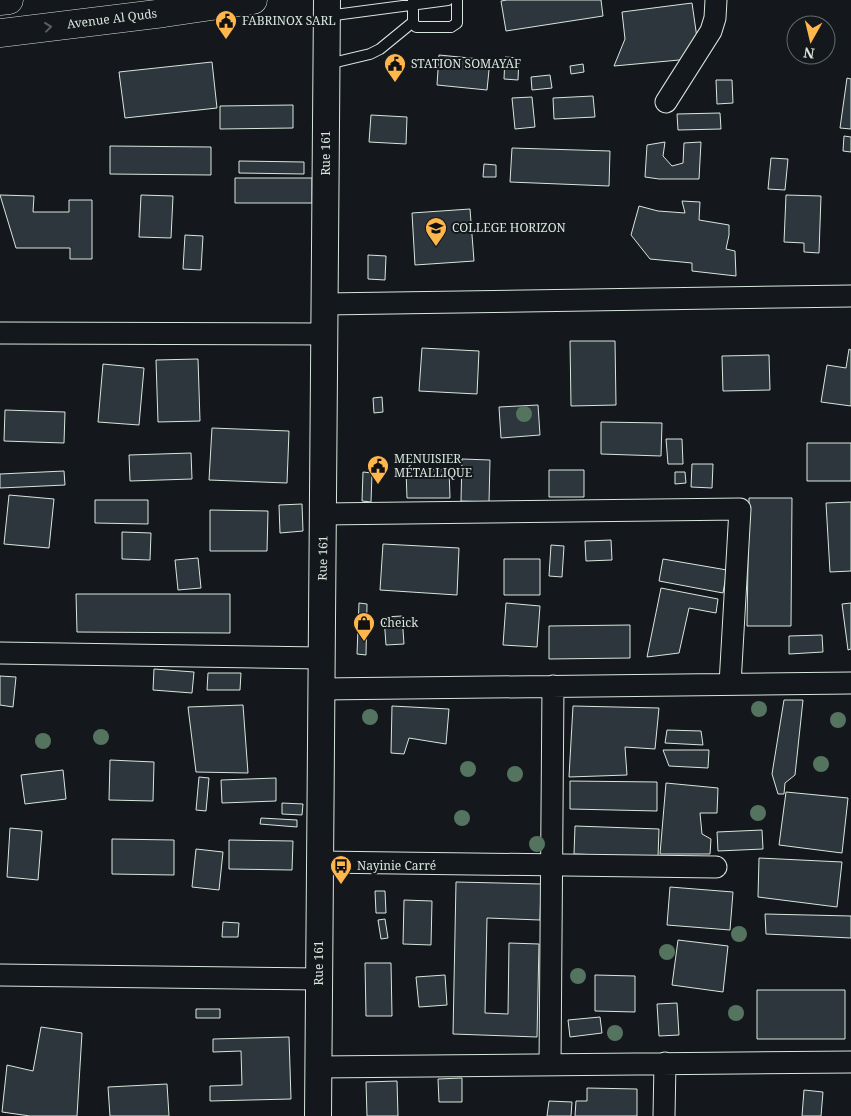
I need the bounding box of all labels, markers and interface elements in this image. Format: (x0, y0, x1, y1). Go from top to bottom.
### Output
street label: Avenue Al Quds (66, 5, 158, 32)
public building icon: FABRINOX SARL (214, 9, 238, 40)
place label: FABRINOX SARL (242, 12, 336, 29)
north arrow (786, 15, 836, 65)
one-way arrow (45, 22, 53, 33)
text: N (802, 43, 816, 64)
public building icon: STATION SOMAYAF (383, 52, 407, 83)
place label: STATION SOMAYAF (411, 55, 521, 72)
street label: Rue 161 (317, 130, 334, 176)
school or university icon: COLLEGE HORIZON (424, 216, 448, 247)
place label: COLLEGE HORIZON (452, 219, 566, 236)
place label: MENUISIER MÉTALLIQUE (394, 450, 472, 481)
public building icon: MENUISIER MÉTALLIQUE (366, 454, 390, 485)
street label: Rue 161 (314, 535, 331, 581)
shop icon: Cheick (352, 611, 376, 642)
place label: Cheick (380, 614, 419, 631)
bus stop icon: Nayinie Carré (329, 854, 353, 885)
place label: Nayinie Carré (357, 857, 436, 874)
street label: Rue 161 (310, 940, 327, 986)

